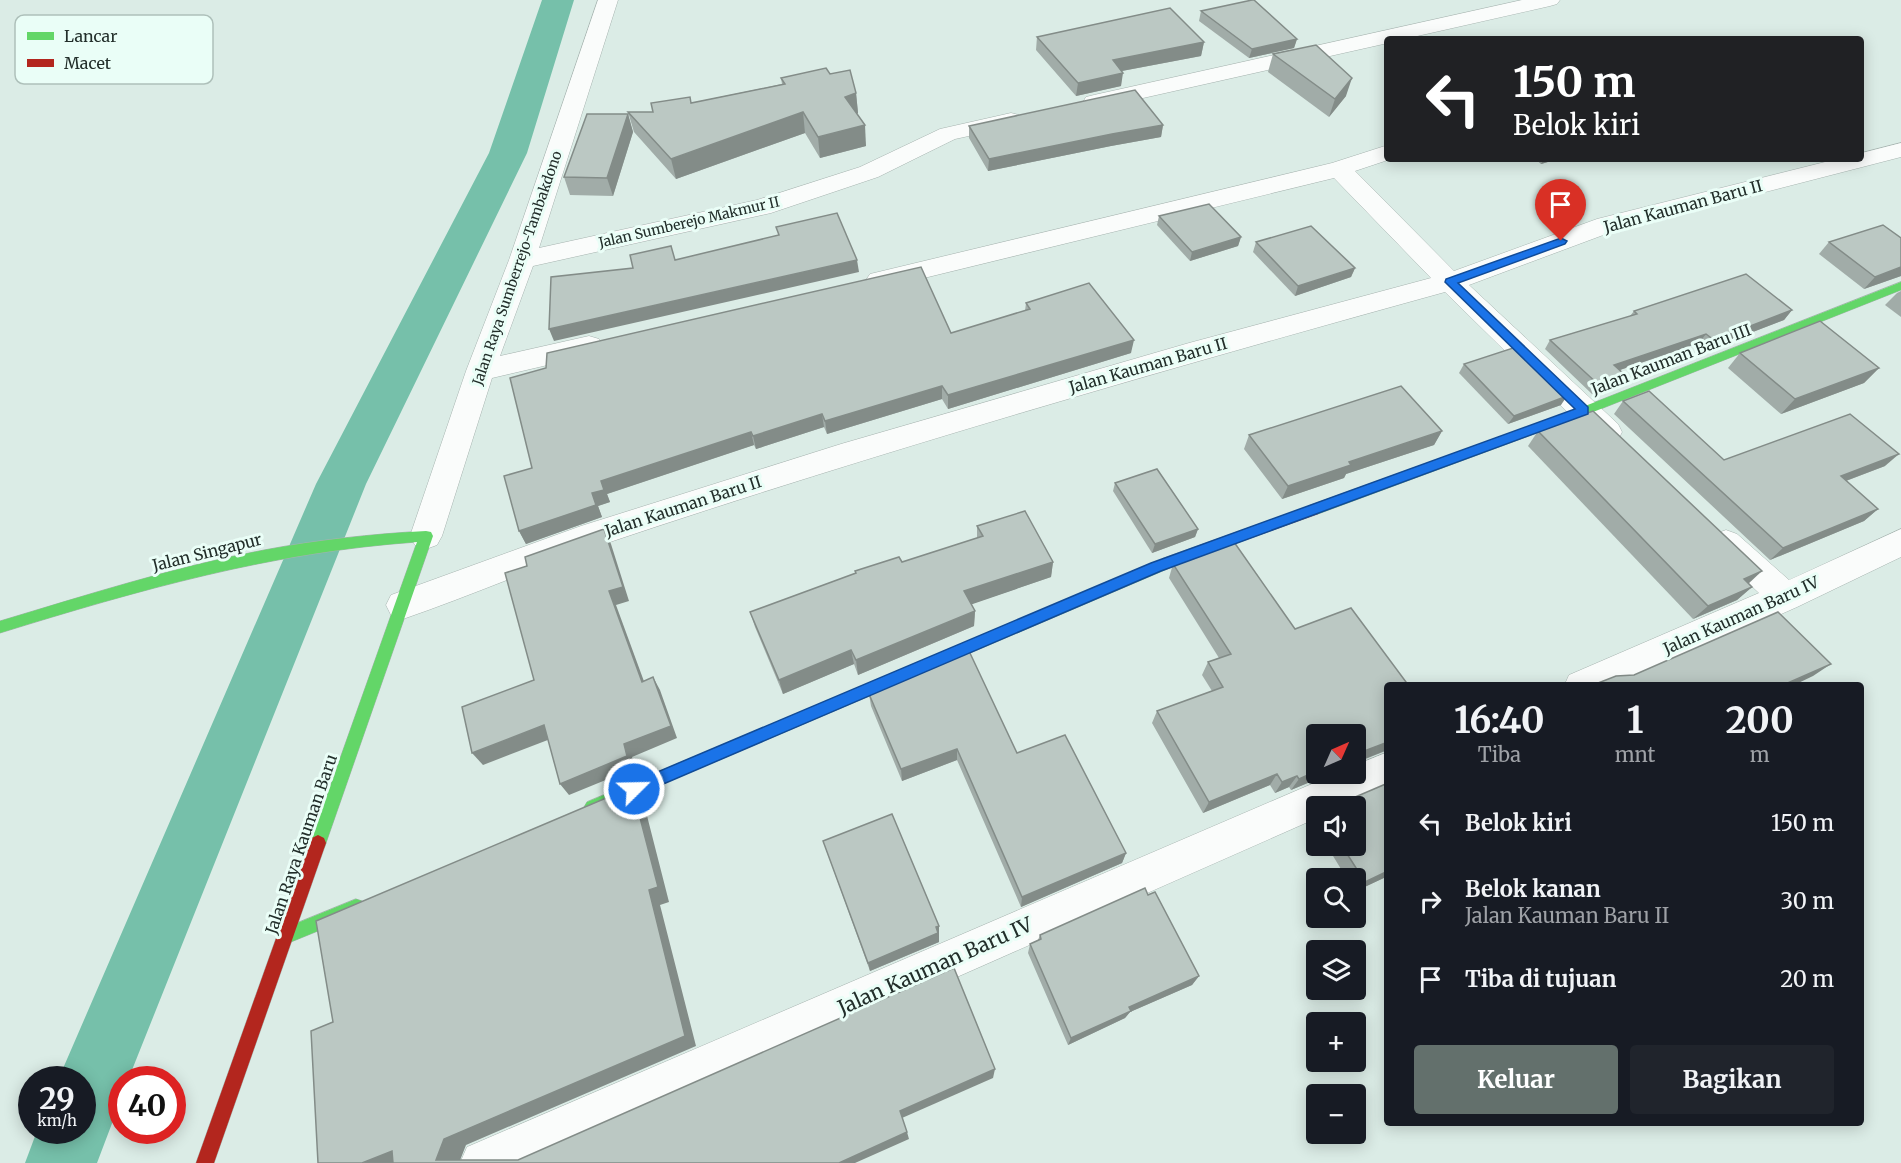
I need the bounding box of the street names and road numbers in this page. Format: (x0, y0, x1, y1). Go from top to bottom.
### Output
street label: Jalan Raya Sumberrejo-Tambakdono (468, 148, 566, 389)
street label: Jalan Kauman Baru II (1601, 175, 1765, 237)
street label: Jalan Sumberejo Makmur II (596, 192, 781, 252)
street label: Jalan Kauman Baru III (1587, 319, 1754, 399)
street label: Jalan Kauman Baru II (1066, 333, 1229, 397)
street label: Jalan Kauman Baru II (601, 471, 764, 541)
street label: Jalan Singapur (149, 529, 264, 575)
street label: Jalan Kauman Baru IV (1659, 571, 1822, 659)
street label: Jalan Raya Kauman Baru (260, 752, 341, 937)
street label: Jalan Kauman Baru IV (833, 911, 1037, 1020)

